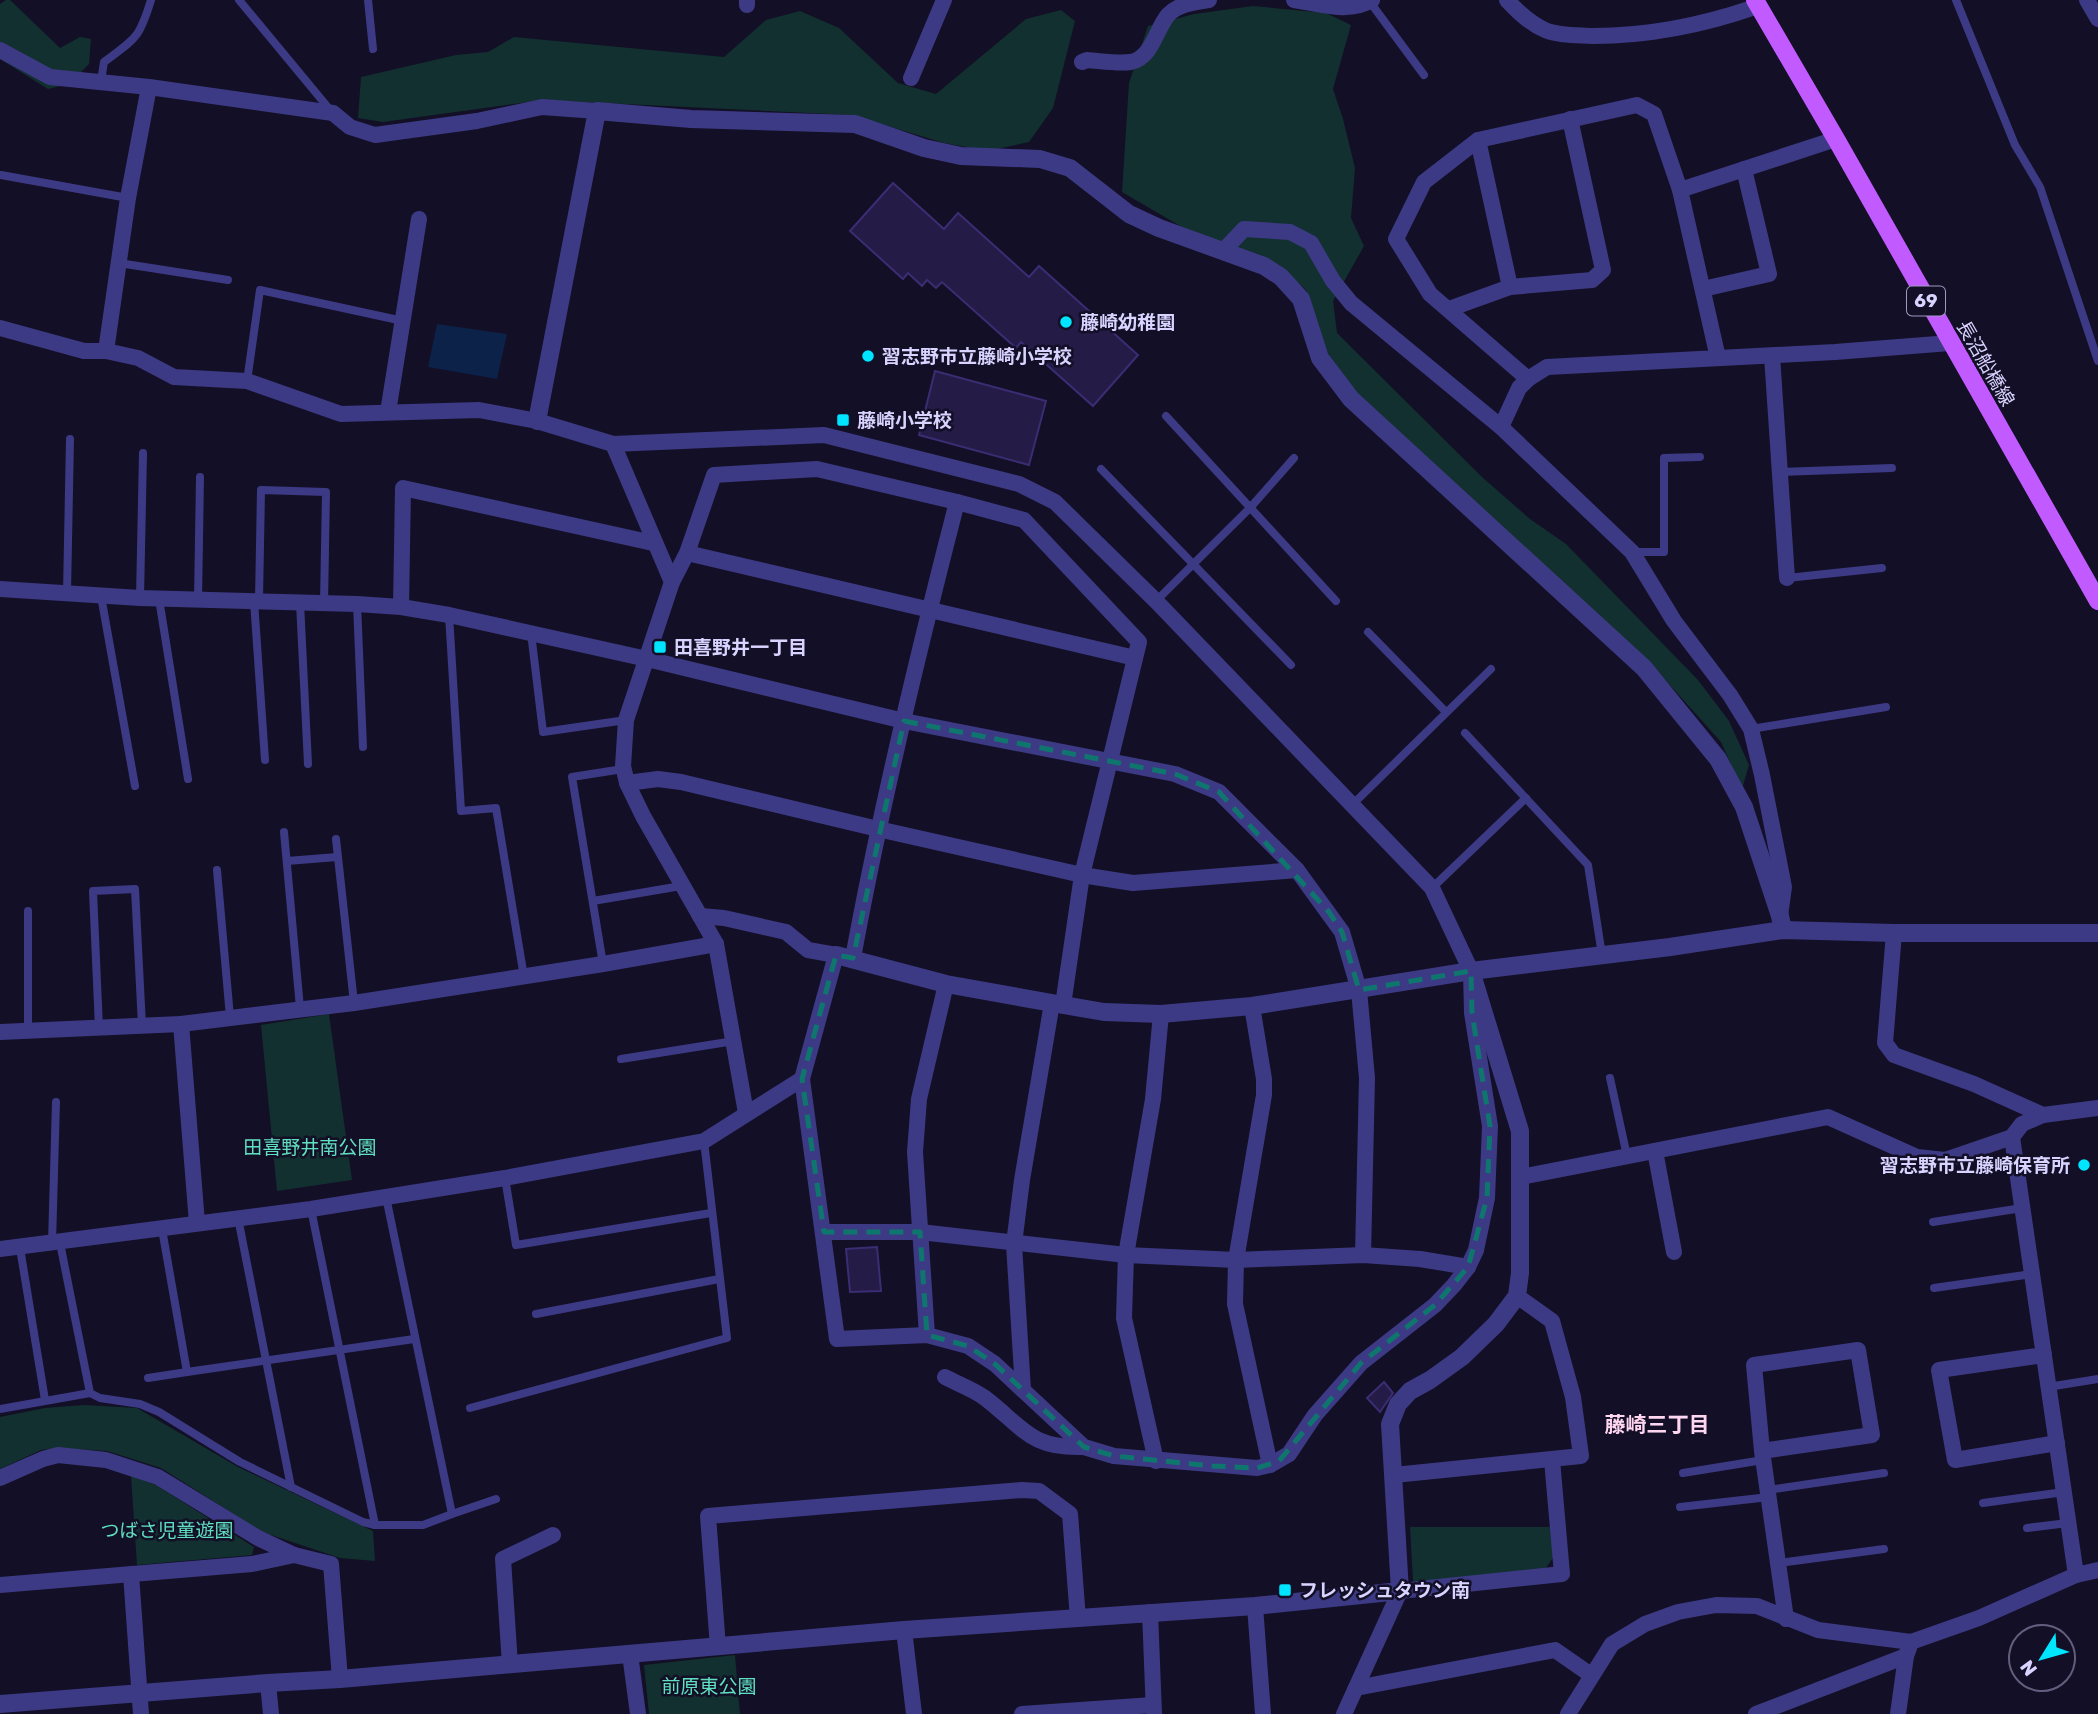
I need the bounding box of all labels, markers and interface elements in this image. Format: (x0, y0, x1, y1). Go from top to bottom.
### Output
road number: 69 (1907, 286, 1945, 316)
place label: 藤崎幼稚園 (1080, 311, 1175, 334)
marker: 藤崎幼稚園 (1058, 314, 1074, 330)
street label: 長沼船橋線 (1952, 316, 2019, 410)
place label: 習志野市立藤崎小学校 (882, 345, 1072, 368)
marker: 習志野市立藤崎小学校 (860, 348, 876, 364)
place label: 藤崎小学校 (857, 409, 952, 432)
marker: 藤崎小学校 (835, 412, 851, 428)
place label: 田喜野井一丁目 (674, 636, 807, 659)
marker: 田喜野井一丁目 (652, 639, 668, 655)
park label: 田喜野井南公園 (243, 1136, 377, 1159)
place label: 習志野市立藤崎保育所 (1880, 1154, 2070, 1177)
marker: 習志野市立藤崎保育所 (2076, 1157, 2092, 1173)
district label: 藤崎三丁目 (1605, 1412, 1710, 1437)
park label: つばさ児童遊園 (100, 1519, 234, 1542)
place label: フレッシュタウン南 (1299, 1579, 1470, 1602)
marker: フレッシュタウン南 (1277, 1582, 1293, 1598)
north arrow (2007, 1623, 2077, 1693)
text: N (2016, 1656, 2042, 1680)
park label: 前原東公園 (661, 1675, 757, 1698)

